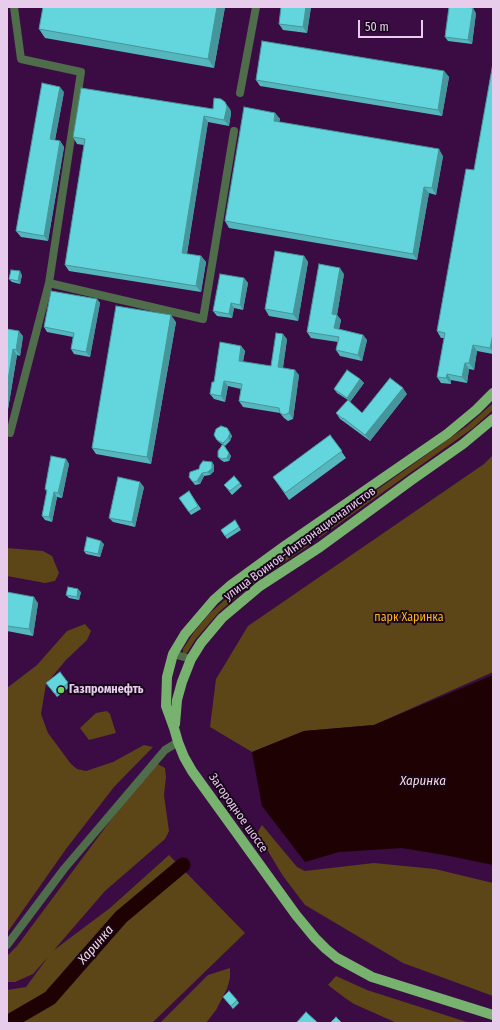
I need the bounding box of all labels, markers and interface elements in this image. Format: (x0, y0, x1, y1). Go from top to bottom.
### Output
scale bar (360, 12, 425, 38)
text: 50 m (365, 20, 389, 34)
street label: улица Воинов-Интернационалистов (221, 484, 379, 604)
park label: парк Харинка (374, 611, 444, 625)
place label: Газпромнефть (69, 683, 144, 697)
marker: Газпромнефть (56, 685, 66, 695)
street label: Загородное шоссе (205, 771, 271, 855)
water label: Харинка (400, 773, 446, 789)
water label: Харинка (75, 922, 117, 968)

